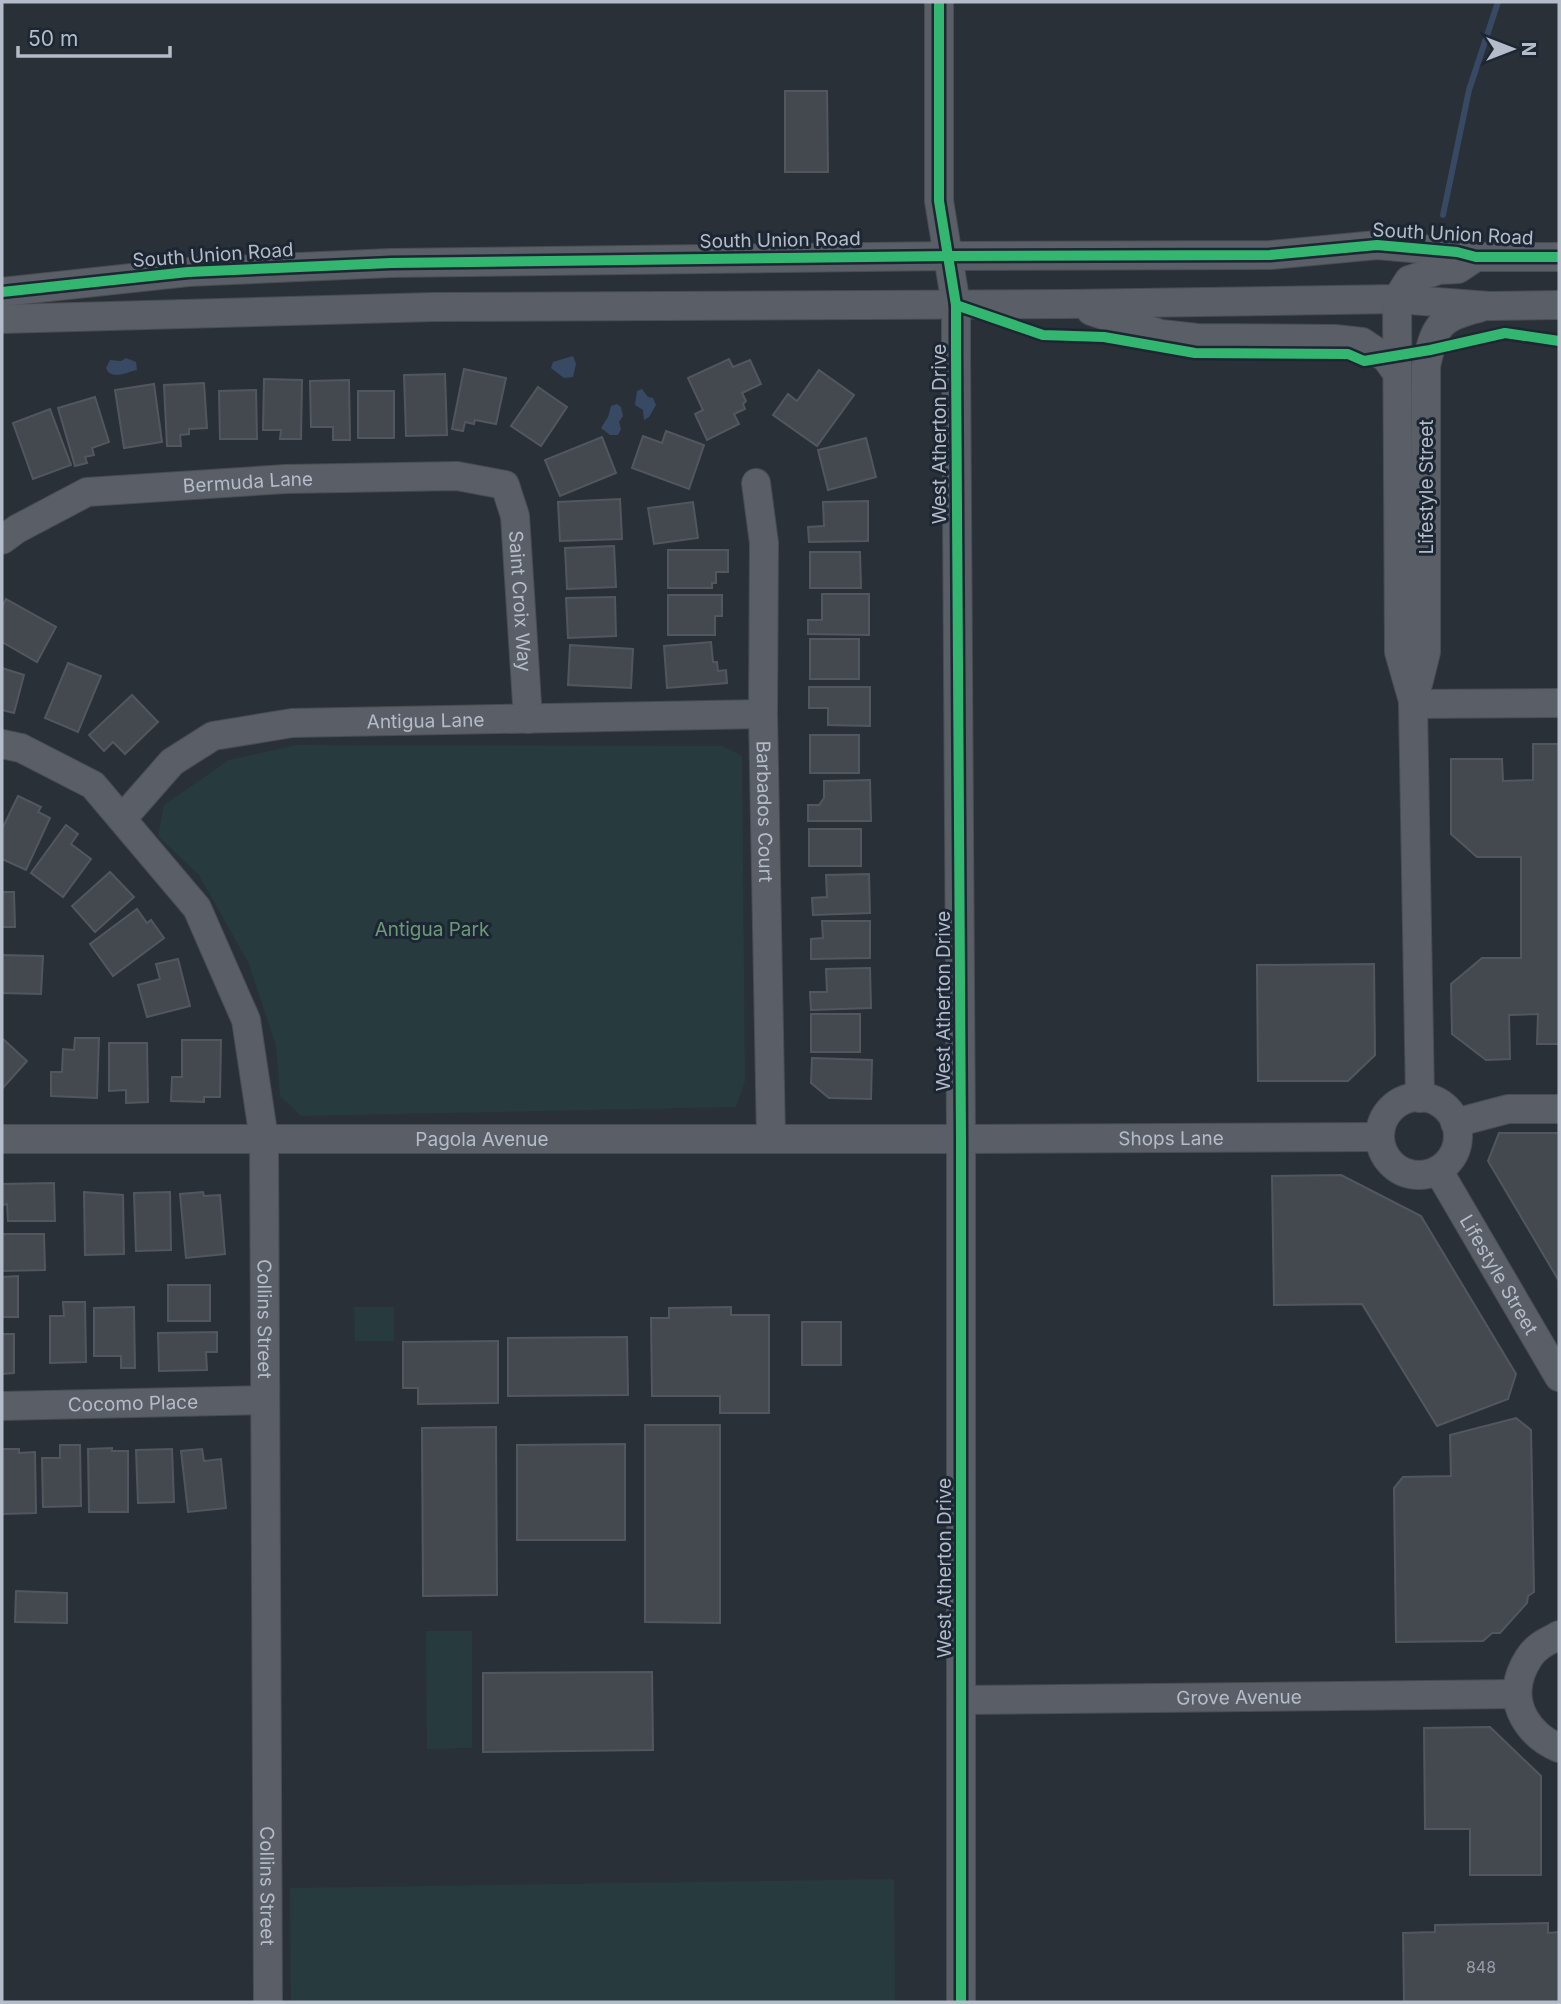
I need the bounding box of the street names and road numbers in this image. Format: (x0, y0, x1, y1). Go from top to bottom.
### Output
street label: South Union Road (1372, 218, 1534, 250)
street label: South Union Road (699, 227, 861, 253)
street label: South Union Road (132, 238, 294, 272)
street label: West Atherton Drive (928, 344, 951, 524)
street label: Lifestyle Street (1415, 420, 1438, 554)
street label: Bermuda Lane (182, 467, 313, 497)
street label: Saint Croix Way (504, 530, 536, 673)
street label: Antigua Lane (366, 708, 485, 733)
street label: Barbados Court (752, 740, 778, 883)
street label: West Atherton Drive (932, 911, 955, 1091)
street label: Shops Lane (1118, 1126, 1224, 1150)
street label: Pagola Avenue (415, 1128, 549, 1151)
street label: Lifestyle Street (1455, 1210, 1543, 1339)
street label: Collins Street (253, 1259, 277, 1379)
street label: Cocomo Place (68, 1390, 198, 1416)
street label: West Atherton Drive (933, 1478, 956, 1658)
street label: Grove Avenue (1176, 1685, 1302, 1709)
street label: Collins Street (256, 1826, 279, 1946)

